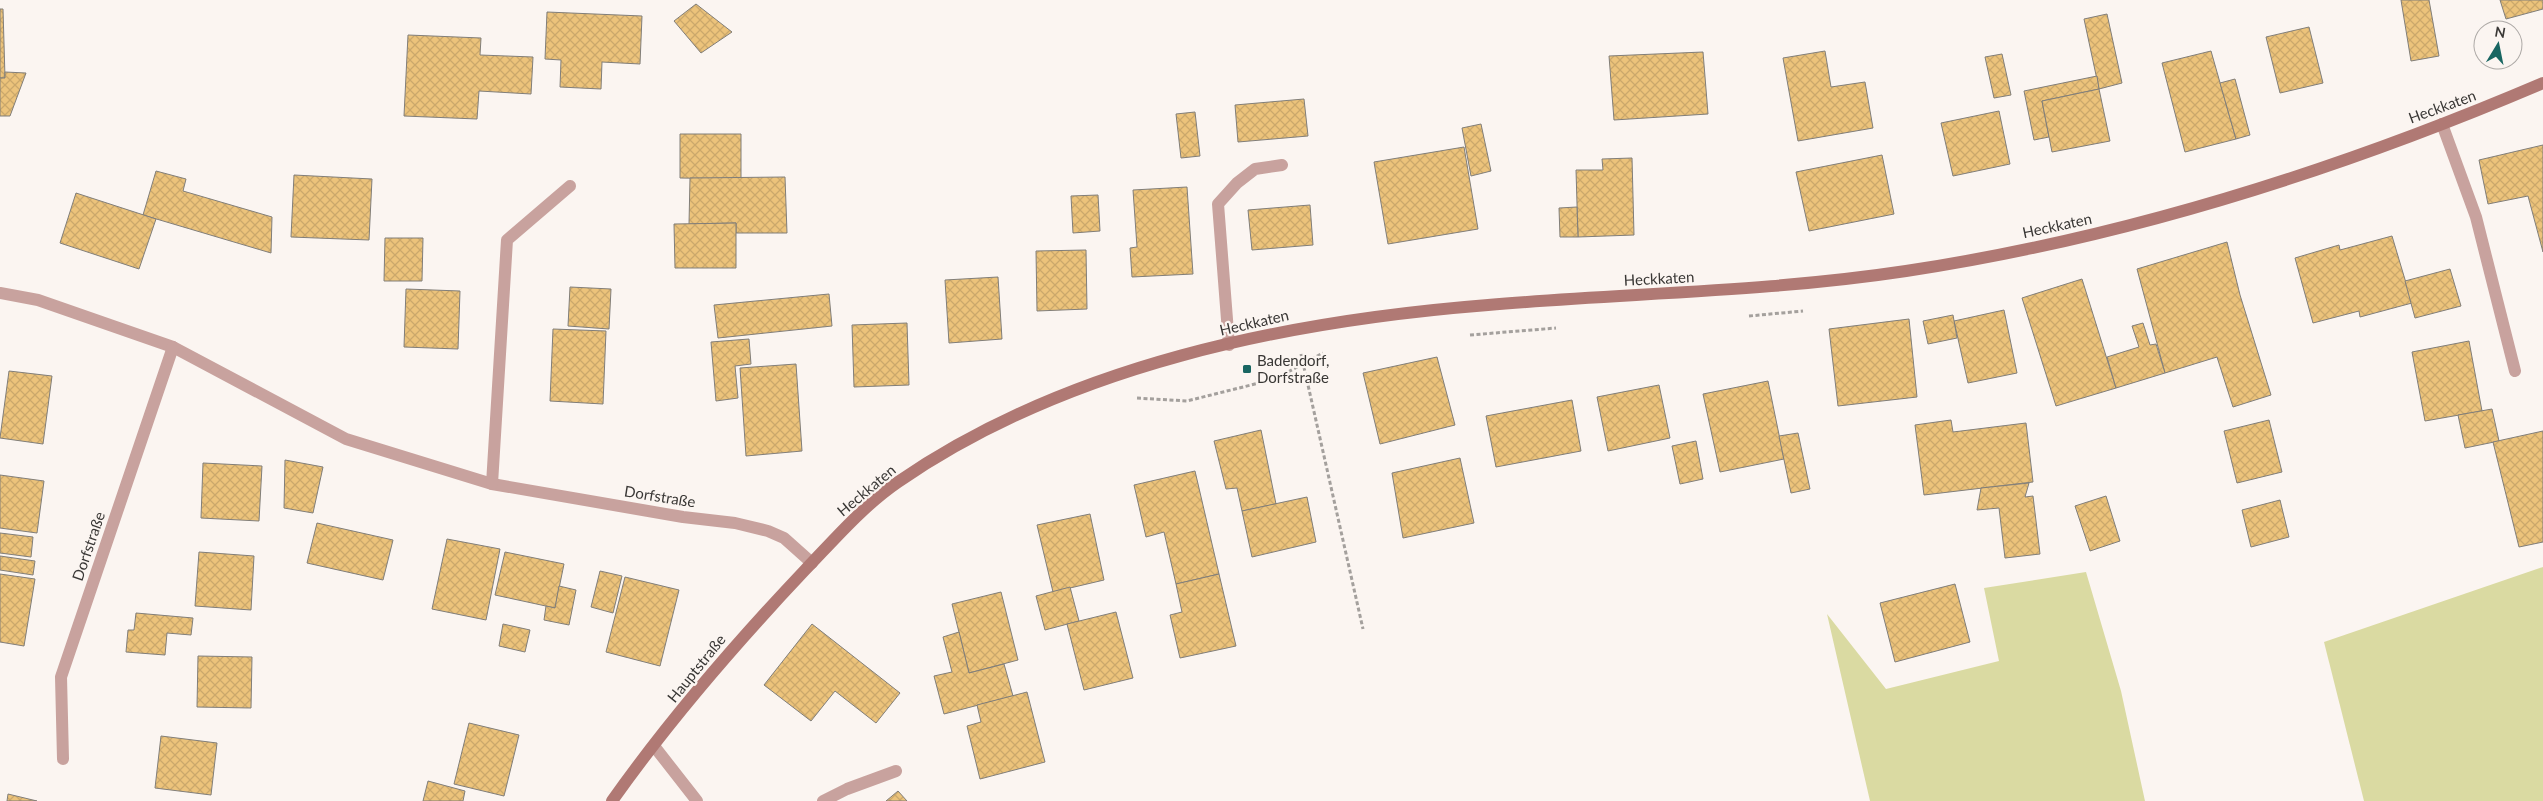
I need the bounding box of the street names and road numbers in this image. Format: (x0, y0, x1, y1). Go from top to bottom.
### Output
street label: Heckkaten (2406, 85, 2478, 127)
street label: Heckkaten (2021, 209, 2093, 241)
street label: Heckkaten (1623, 267, 1695, 289)
street label: Heckkaten (1218, 305, 1290, 339)
street label: Heckkaten (833, 460, 899, 520)
street label: Dorfstraße (623, 481, 697, 511)
street label: Dorfstraße (68, 509, 108, 583)
street label: Hauptstraße (663, 630, 729, 706)

